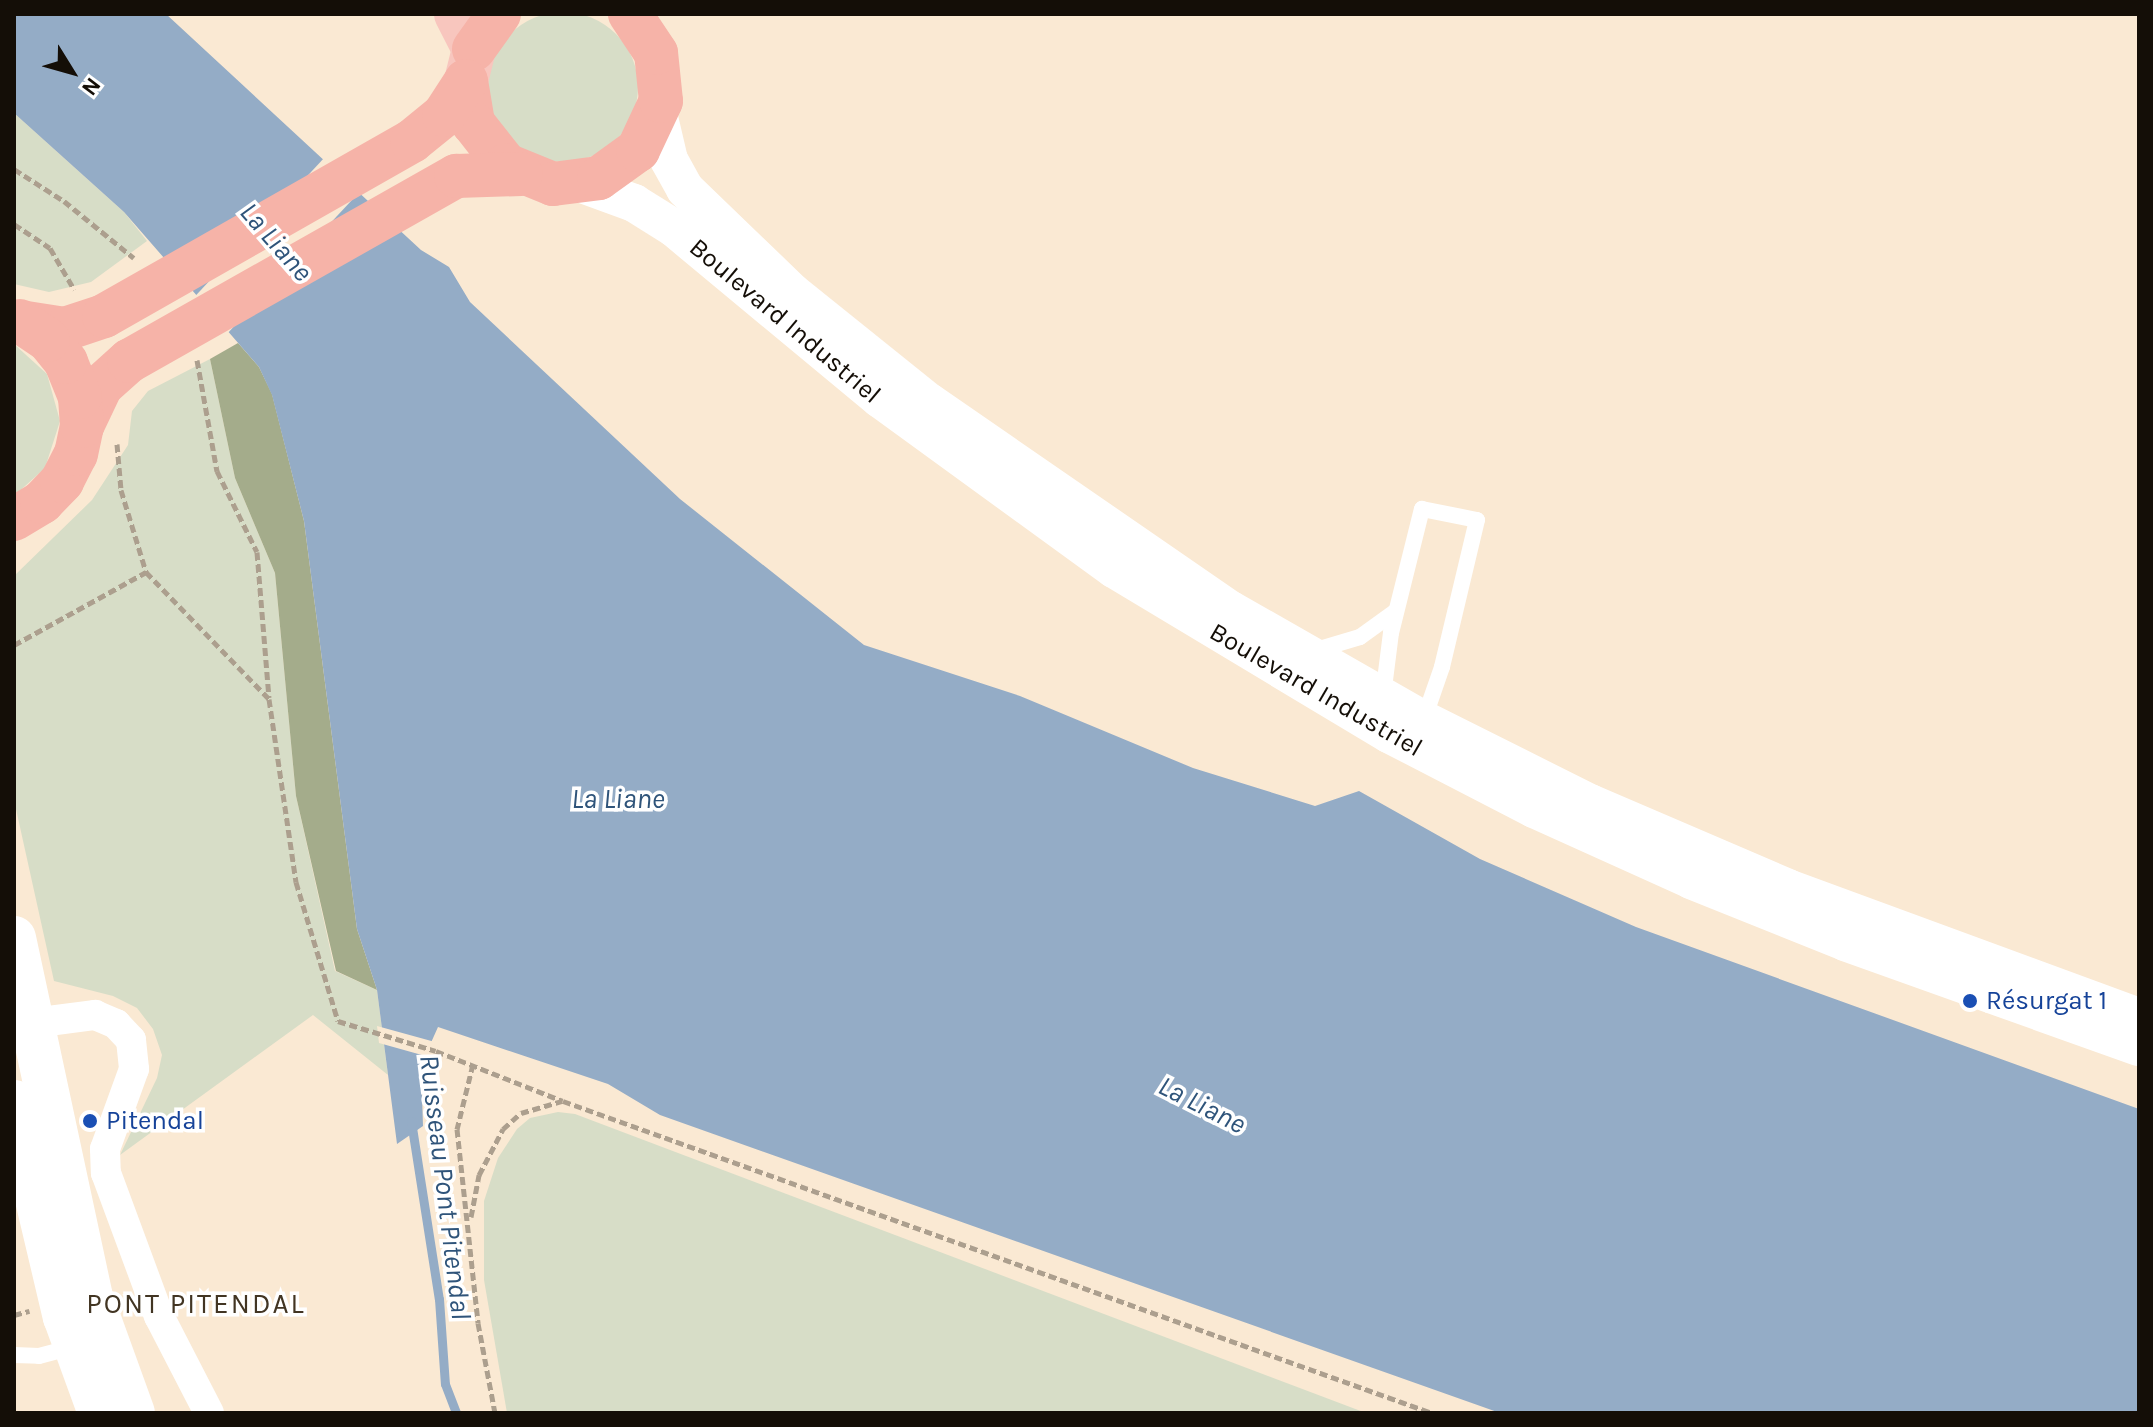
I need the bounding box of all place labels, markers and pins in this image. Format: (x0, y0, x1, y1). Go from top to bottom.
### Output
place label: Résurgat 1 (1986, 985, 2107, 1017)
marker: Résurgat 1 (1961, 992, 1979, 1010)
place label: Pitendal (106, 1105, 204, 1137)
marker: Pitendal (81, 1112, 99, 1130)

